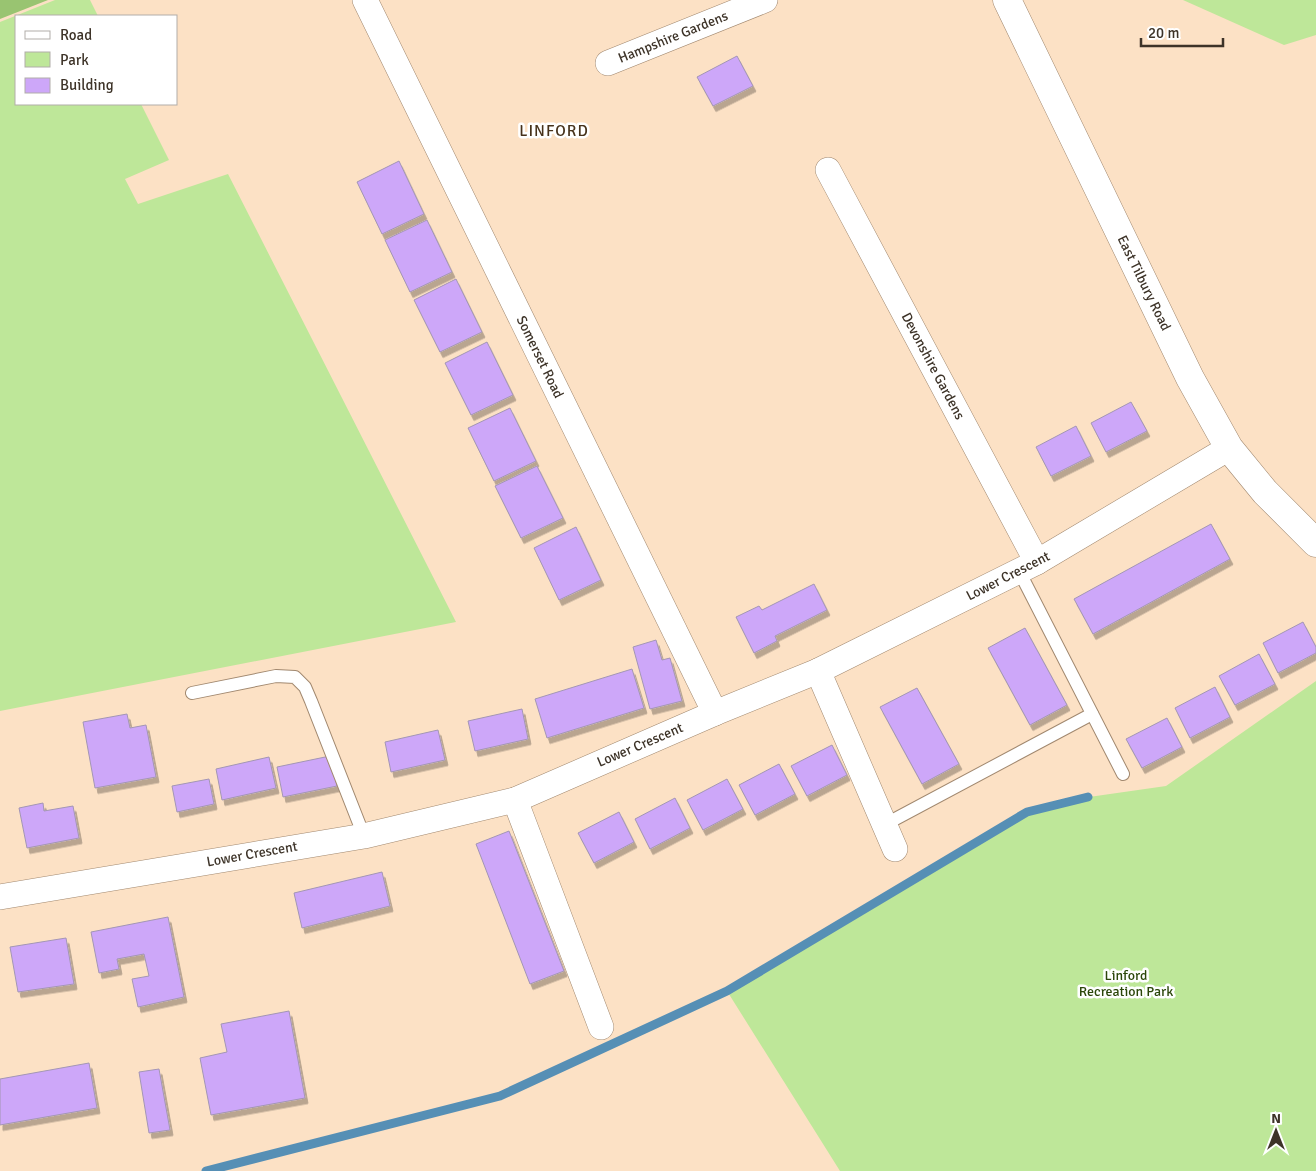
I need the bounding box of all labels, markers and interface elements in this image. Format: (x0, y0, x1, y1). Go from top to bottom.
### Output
street label: Hampshire Gardens (616, 7, 730, 67)
legend (15, 15, 178, 105)
scale bar (1141, 15, 1224, 47)
text: 20 m (1148, 24, 1179, 42)
text: Road (60, 26, 92, 44)
text: Park (60, 51, 89, 69)
text: Building (60, 76, 114, 94)
district label: LINFORD (519, 121, 589, 141)
street label: East Tilbury Road (1114, 233, 1174, 333)
street label: Devonshire Gardens (898, 310, 968, 422)
street label: Somerset Road (513, 313, 567, 401)
street label: Lower Crescent (963, 548, 1053, 604)
street label: Lower Crescent (594, 719, 686, 771)
street label: Lower Crescent (205, 838, 299, 870)
park label: Linford Recreation Park (1079, 967, 1173, 1000)
north arrow (1251, 1106, 1301, 1156)
text: N (1271, 1110, 1281, 1127)

